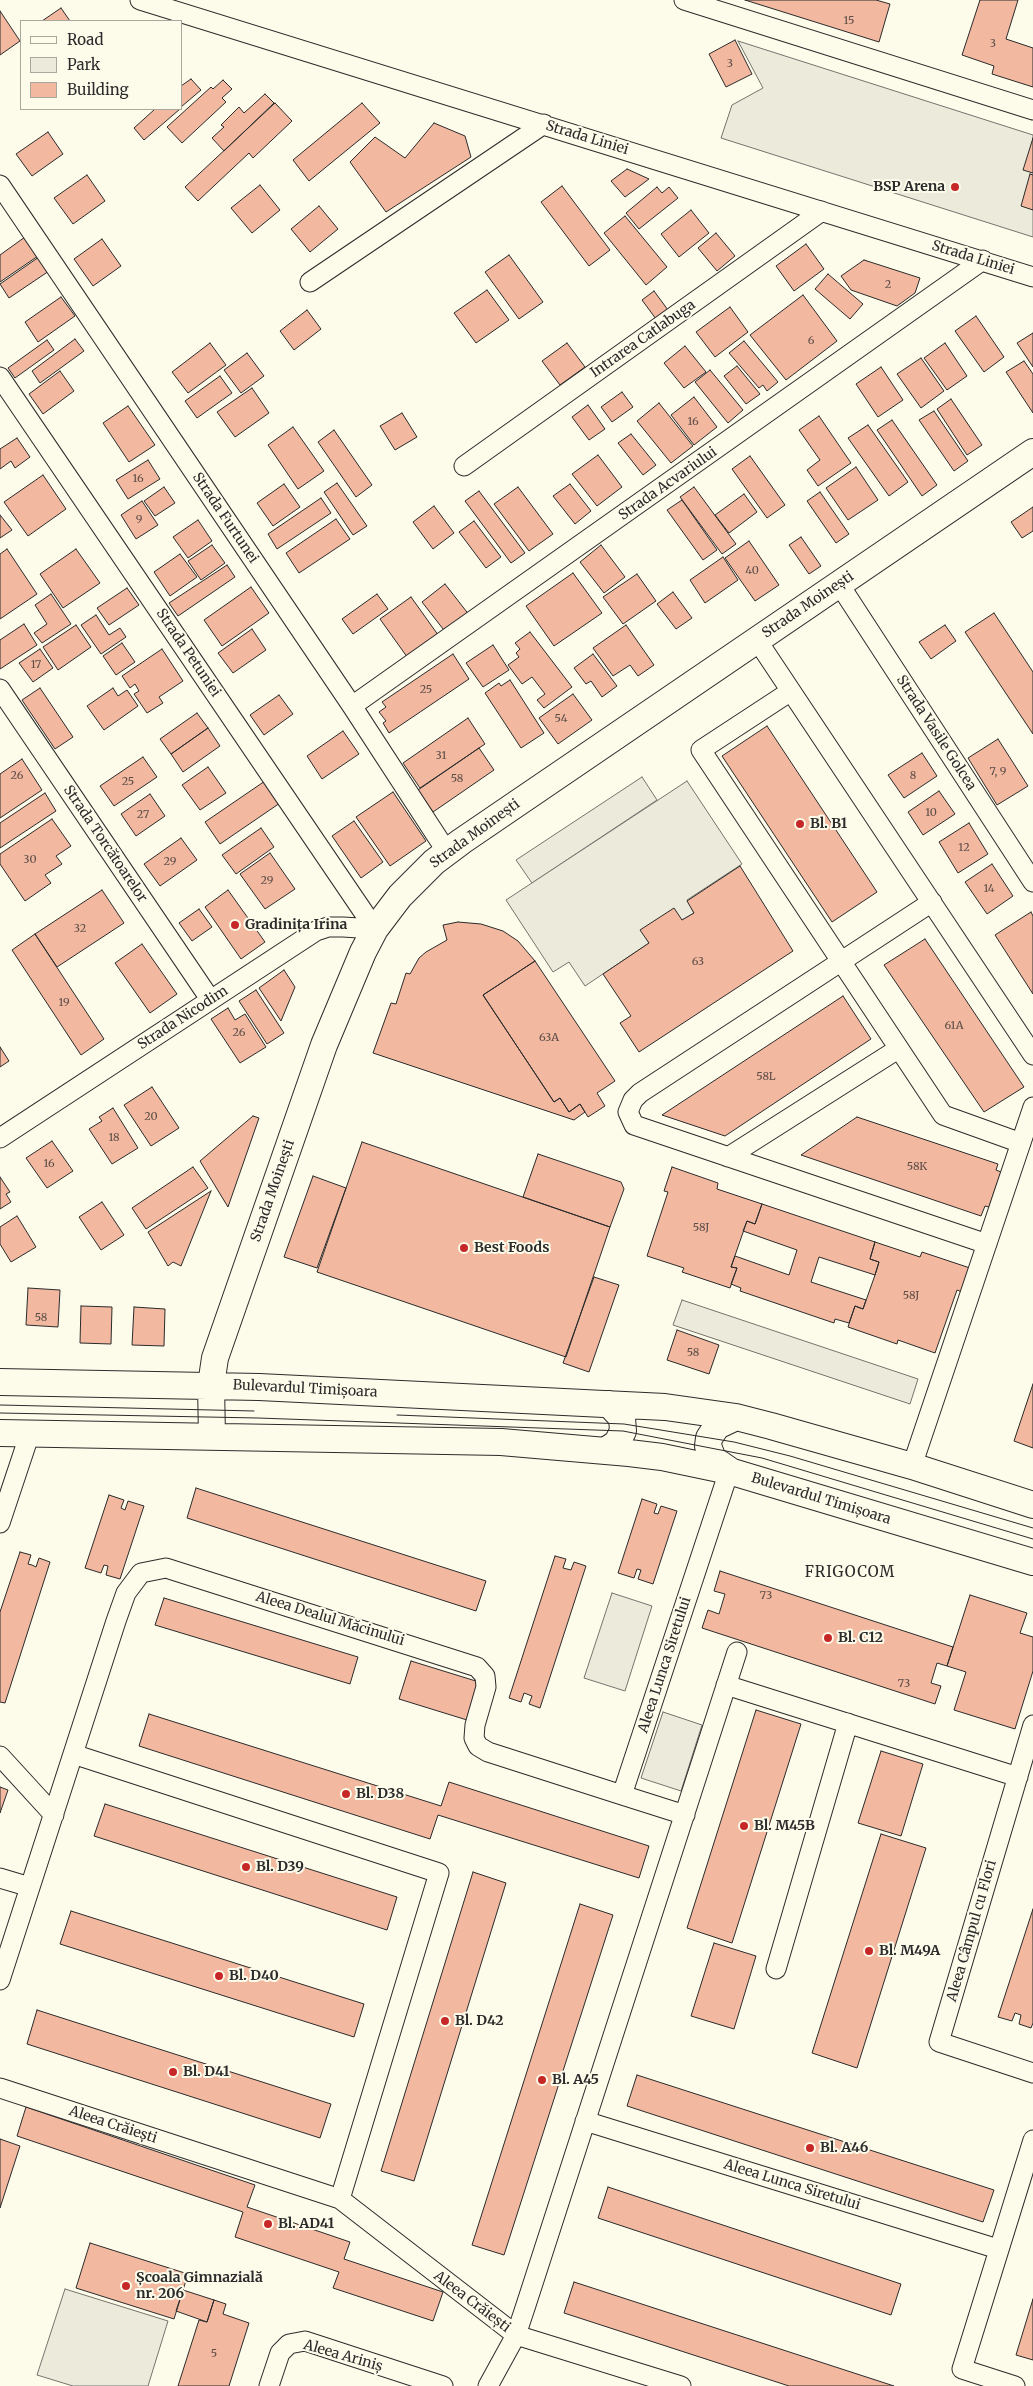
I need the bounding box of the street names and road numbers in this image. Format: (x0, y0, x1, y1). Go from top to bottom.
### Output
street label: Strada Liniei (544, 117, 630, 159)
street label: Strada Liniei (930, 237, 1016, 279)
street label: Intrarea Catlabuga (587, 297, 699, 381)
street label: Strada Acvariului (616, 444, 720, 524)
street label: Strada Furtunei (189, 470, 261, 566)
street label: Strada Moinești (759, 568, 857, 642)
street label: Strada Petuniei (152, 606, 224, 700)
street label: Strada Vasile Golcea (893, 672, 979, 794)
street label: Strada Torcătoarelor (60, 782, 150, 906)
street label: Strada Moinești (427, 796, 523, 872)
street label: Strada Nicodim (135, 983, 231, 1053)
street label: Strada Moinești (248, 1138, 298, 1244)
street label: Bulevardul Timișoara (232, 1377, 378, 1401)
street label: Bulevardul Timișoara (749, 1470, 893, 1528)
street label: Aleea Dealul Măcinului (254, 1588, 406, 1650)
street label: Aleea Lunca Siretului (635, 1595, 695, 1735)
street label: Aleea Câmpul cu Flori (944, 1858, 1000, 2004)
street label: Aleea Crăiești (67, 2103, 159, 2147)
street label: Aleea Lunca Siretului (722, 2156, 862, 2214)
street label: Aleea Crăiești (430, 2268, 514, 2336)
street label: Aleea Ariniș (301, 2337, 385, 2375)

